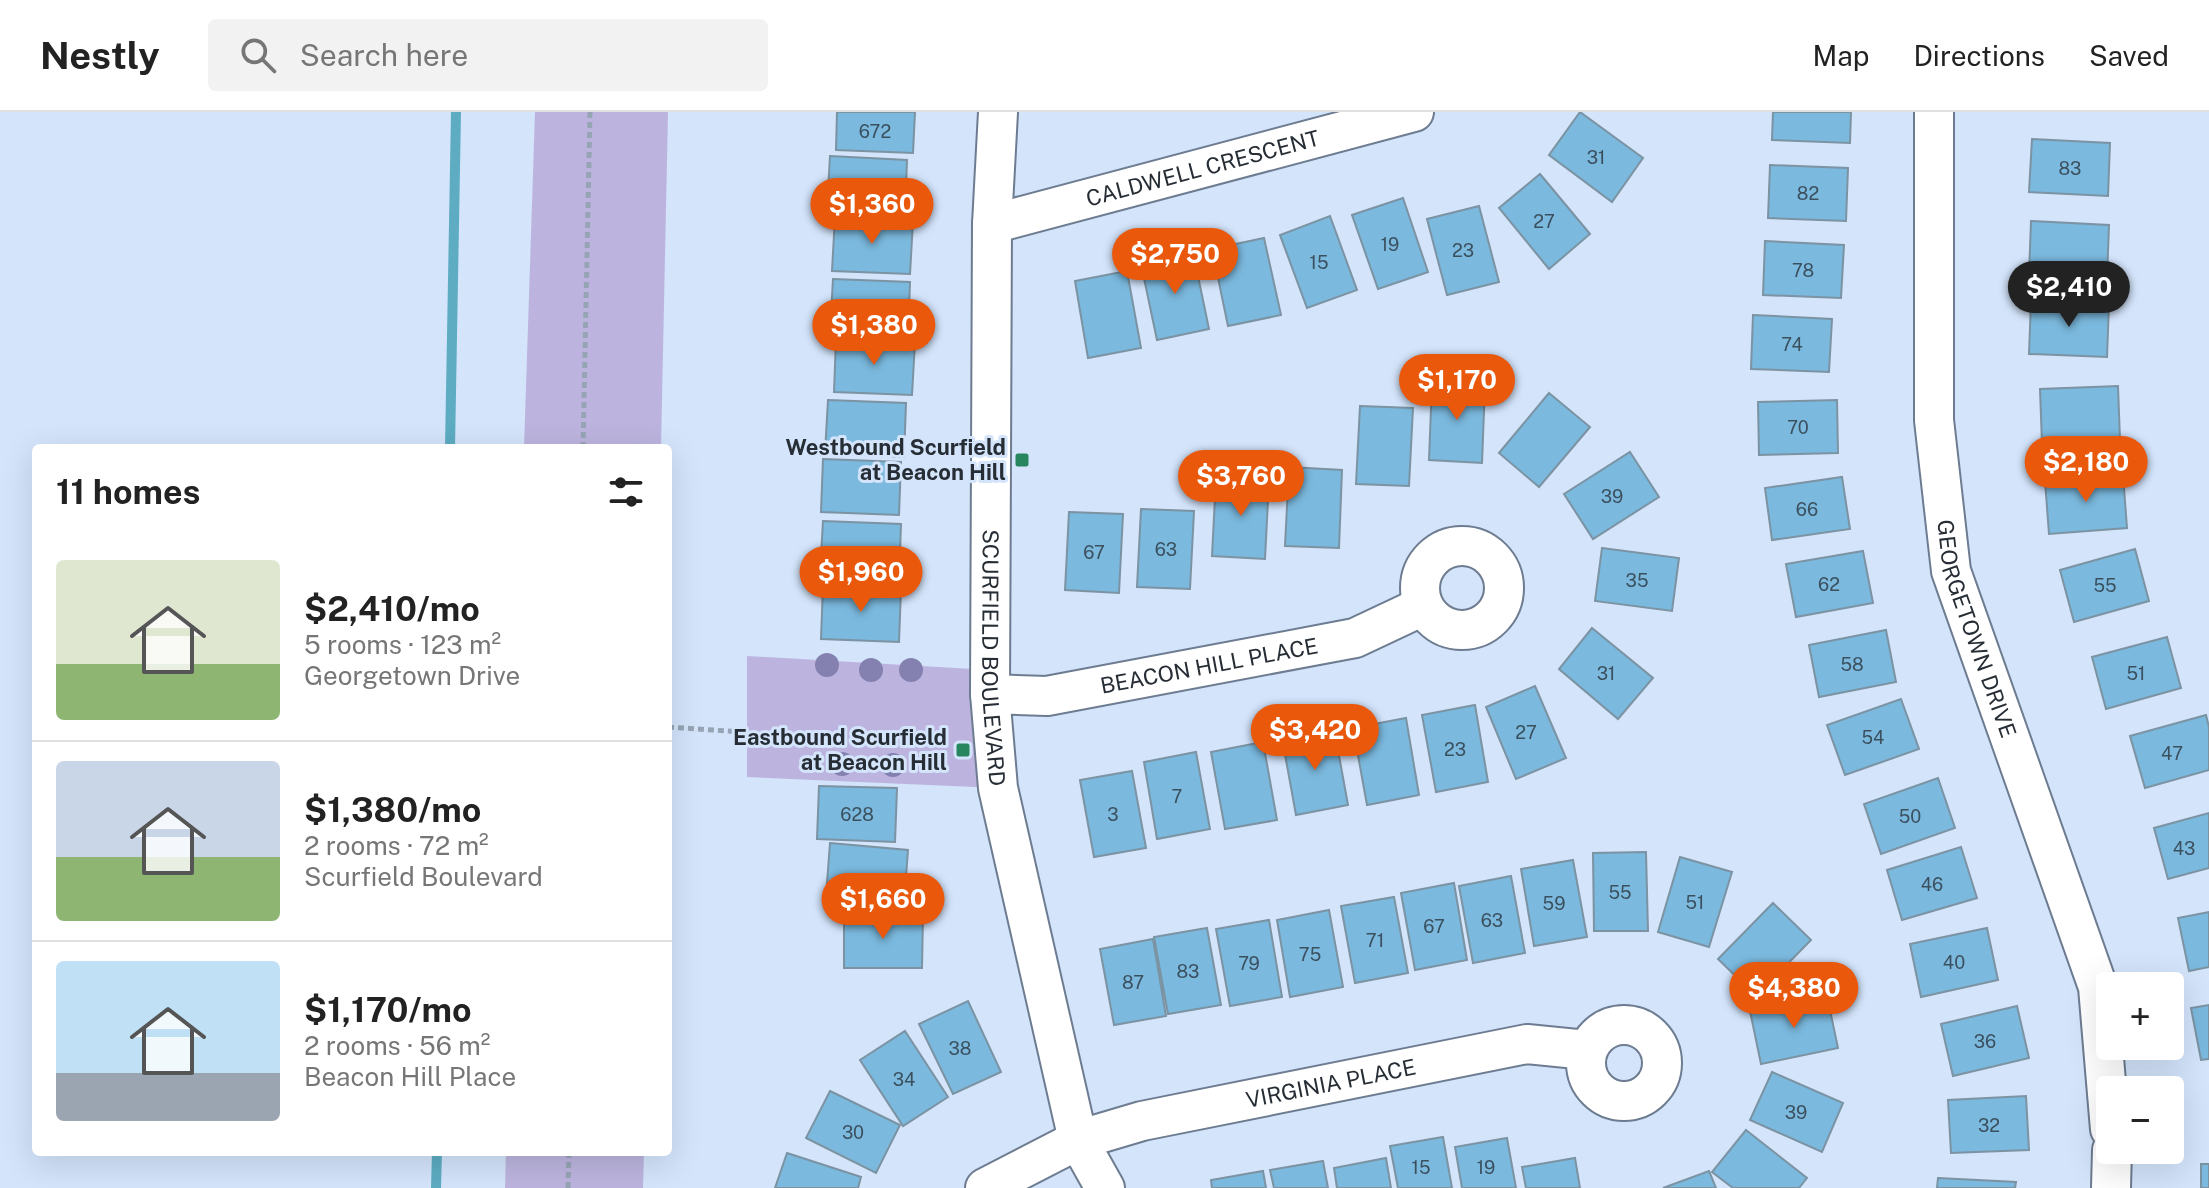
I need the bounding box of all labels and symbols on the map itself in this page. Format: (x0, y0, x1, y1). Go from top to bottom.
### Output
house number: 672 (859, 121, 891, 142)
street label: CALDWELL CRESCENT (1083, 125, 1322, 211)
house number: 31 (1587, 147, 1605, 168)
house number: 83 (2059, 158, 2081, 179)
pin: $1,360 (807, 178, 937, 246)
house number: 82 (1797, 183, 1819, 204)
house number: 27 (1533, 211, 1555, 232)
pin: $2,750 (1110, 228, 1240, 296)
house number: 19 (1381, 234, 1399, 255)
house number: 23 (1452, 240, 1474, 261)
house number: 15 (1310, 252, 1328, 273)
house number: 78 (1792, 260, 1814, 281)
pin: $2,410 (2004, 261, 2134, 329)
pin: $1,380 (809, 299, 939, 367)
house number: 74 (1781, 334, 1803, 355)
pin: $1,170 (1392, 354, 1522, 422)
house number: 70 (1787, 417, 1809, 438)
place label: Westbound Scurfield at Beacon Hill (786, 434, 1006, 485)
pin: $2,180 (2021, 436, 2151, 504)
pin: $3,760 (1176, 450, 1306, 518)
marker: Westbound Scurfield at Beacon Hill (1013, 451, 1031, 469)
house number: 39 (1601, 486, 1623, 507)
house number: 66 (1796, 499, 1818, 520)
street label: GEORGETOWN DRIVE (1932, 518, 2022, 741)
street label: SCURFIELD BOULEVARD (976, 529, 1011, 787)
house number: 63 (1155, 539, 1177, 560)
house number: 67 (1083, 542, 1105, 563)
pin: $1,960 (796, 546, 926, 614)
house number: 35 (1626, 570, 1648, 591)
house number: 62 (1818, 574, 1840, 595)
house number: 55 (2093, 575, 2117, 596)
street label: BEACON HILL PLACE (1098, 632, 1320, 699)
house number: 58 (1840, 654, 1864, 675)
house number: 31 (1597, 663, 1615, 684)
house number: 51 (2127, 663, 2145, 684)
pin: $3,420 (1250, 704, 1380, 772)
house number: 27 (1515, 722, 1537, 743)
place label: Eastbound Scurfield at Beacon Hill (733, 724, 947, 775)
house number: 54 (1862, 727, 1884, 748)
house number: 23 (1444, 739, 1466, 760)
marker: Eastbound Scurfield at Beacon Hill (954, 741, 972, 759)
house number: 47 (2161, 743, 2183, 764)
house number: 7 (1172, 786, 1182, 807)
house number: 628 (840, 804, 874, 825)
house number: 3 (1107, 804, 1119, 825)
house number: 50 (1899, 806, 1921, 827)
house number: 43 (2173, 838, 2195, 859)
pin: $1,660 (818, 873, 948, 941)
house number: 46 (1921, 874, 1943, 895)
house number: 55 (1608, 882, 1632, 903)
house number: 51 (1686, 892, 1704, 913)
house number: 59 (1543, 893, 1565, 914)
house number: 63 (1481, 910, 1503, 931)
house number: 67 (1423, 916, 1445, 937)
house number: 71 (1366, 930, 1384, 951)
house number: 75 (1299, 944, 1321, 965)
house number: 40 (1943, 952, 1965, 973)
house number: 79 (1238, 953, 1260, 974)
house number: 83 (1177, 961, 1199, 982)
pin: $4,380 (1729, 962, 1859, 1030)
house number: 87 (1122, 972, 1144, 993)
house number: 36 (1974, 1031, 1996, 1052)
house number: 38 (949, 1038, 971, 1059)
street label: VIRGINIA PLACE (1244, 1054, 1418, 1113)
house number: 34 (893, 1069, 915, 1090)
house number: 39 (1785, 1102, 1807, 1123)
house number: 32 (1978, 1115, 2000, 1136)
house number: 30 (842, 1122, 864, 1143)
house number: 15 (1412, 1157, 1430, 1178)
house number: 19 (1477, 1157, 1495, 1178)

